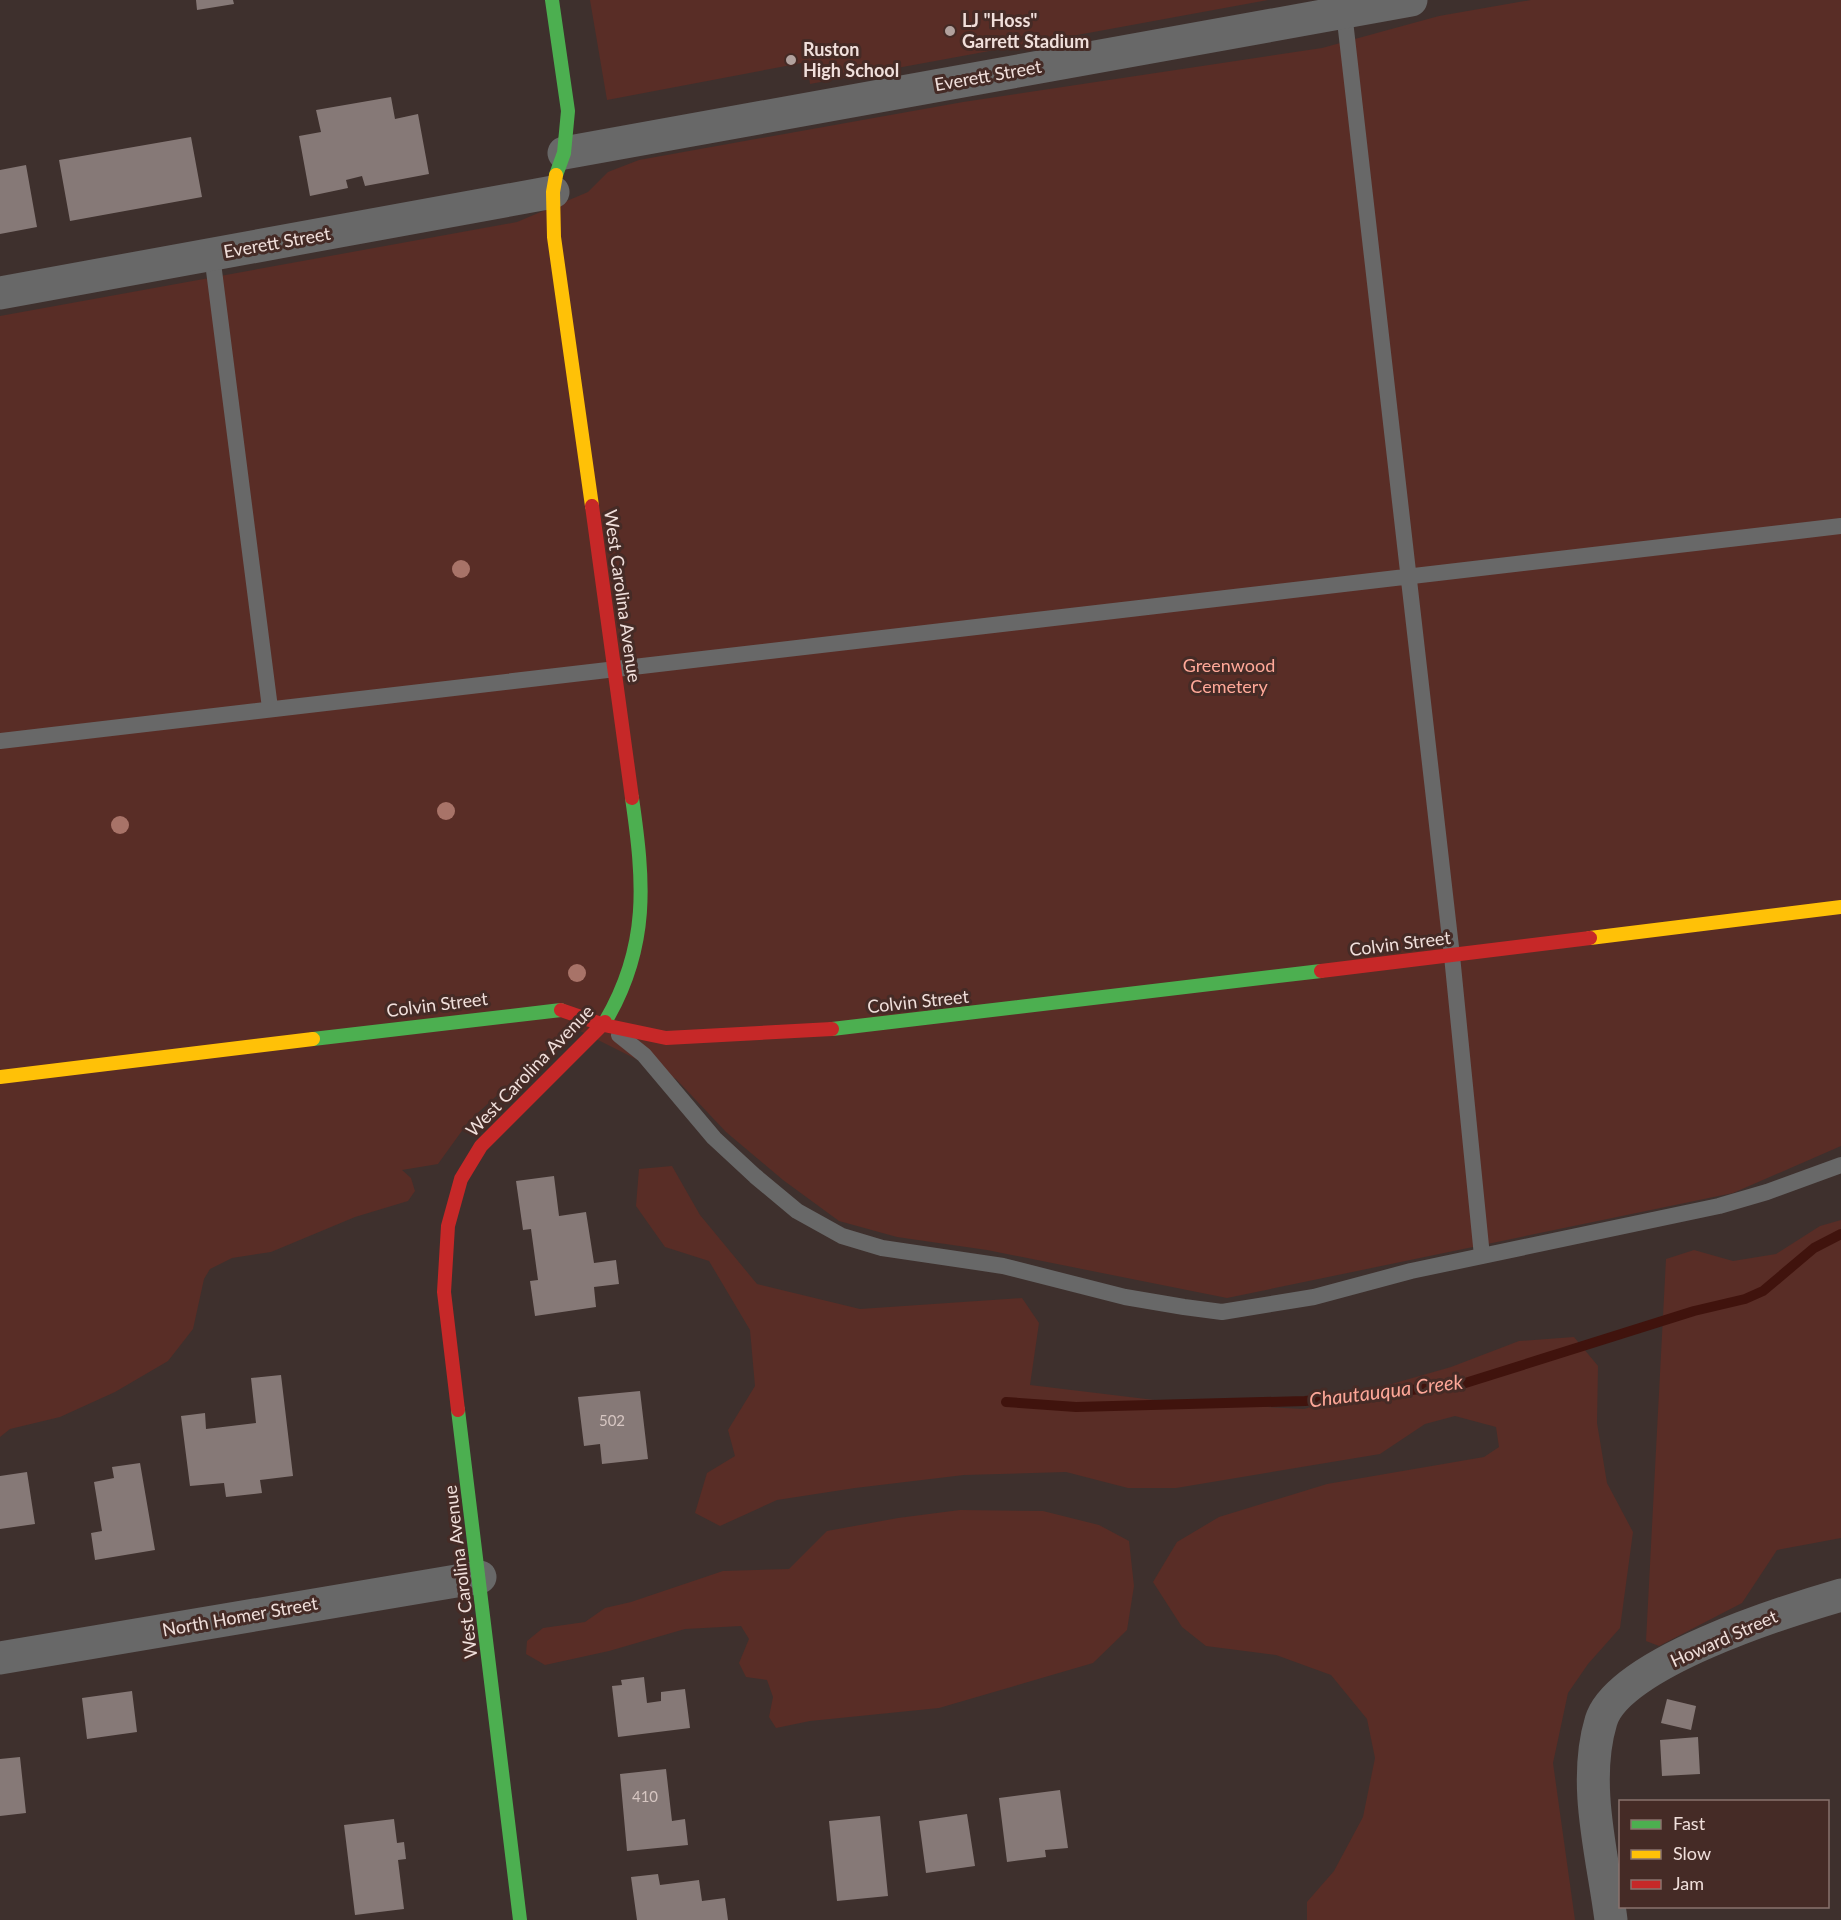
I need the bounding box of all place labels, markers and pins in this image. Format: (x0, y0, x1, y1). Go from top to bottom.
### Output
place label: LJ "Hoss" Garrett Stadium (962, 9, 1089, 52)
marker: LJ "Hoss" Garrett Stadium (943, 24, 957, 38)
place label: Ruston High School (803, 38, 899, 81)
marker: Ruston High School (784, 53, 798, 67)

